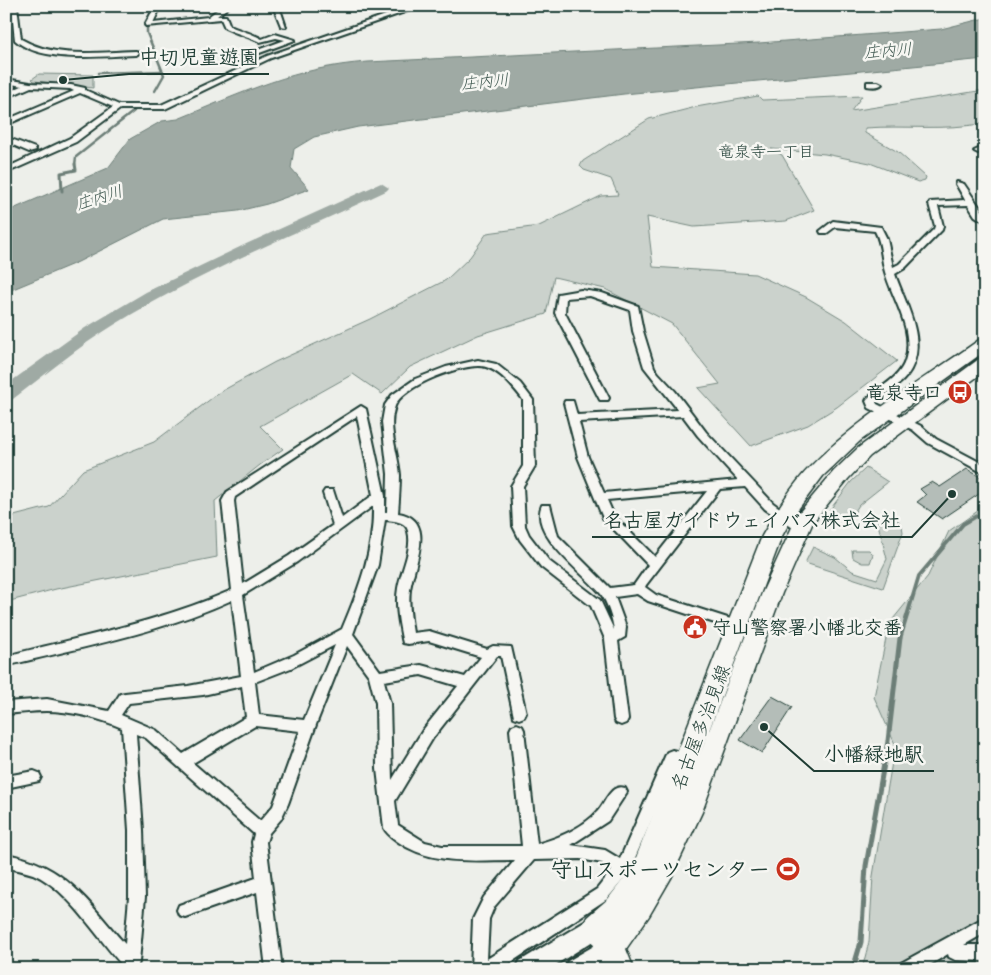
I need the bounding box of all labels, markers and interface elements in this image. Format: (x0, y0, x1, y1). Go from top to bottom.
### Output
water label: 庄内川 (863, 34, 913, 67)
callout: 中切児童遊園 (129, 39, 269, 74)
text: 中切児童遊園 (139, 40, 259, 75)
water label: 庄内川 (460, 65, 510, 98)
district label: 竜泉寺一丁目 (718, 137, 814, 166)
water label: 庄内川 (72, 176, 126, 219)
place label: 竜泉寺口 (866, 376, 942, 409)
bus stop icon: 竜泉寺口 (947, 379, 973, 405)
callout: 名古屋ガイドウェイバス株式会社 (592, 502, 912, 537)
text: 名古屋ガイドウェイバス株式会社 (603, 503, 901, 538)
place label: 守山警察署小幡北交番 (712, 611, 902, 644)
public building icon: 守山警察署小幡北交番 (682, 614, 708, 640)
street label: 名古屋多治見線 (661, 659, 740, 795)
callout: 小幡緑地駅 (814, 736, 934, 771)
text: 小幡緑地駅 (824, 737, 924, 772)
place label: 守山スポーツセンター (550, 850, 770, 889)
sports icon: 守山スポーツセンター (775, 856, 801, 882)

